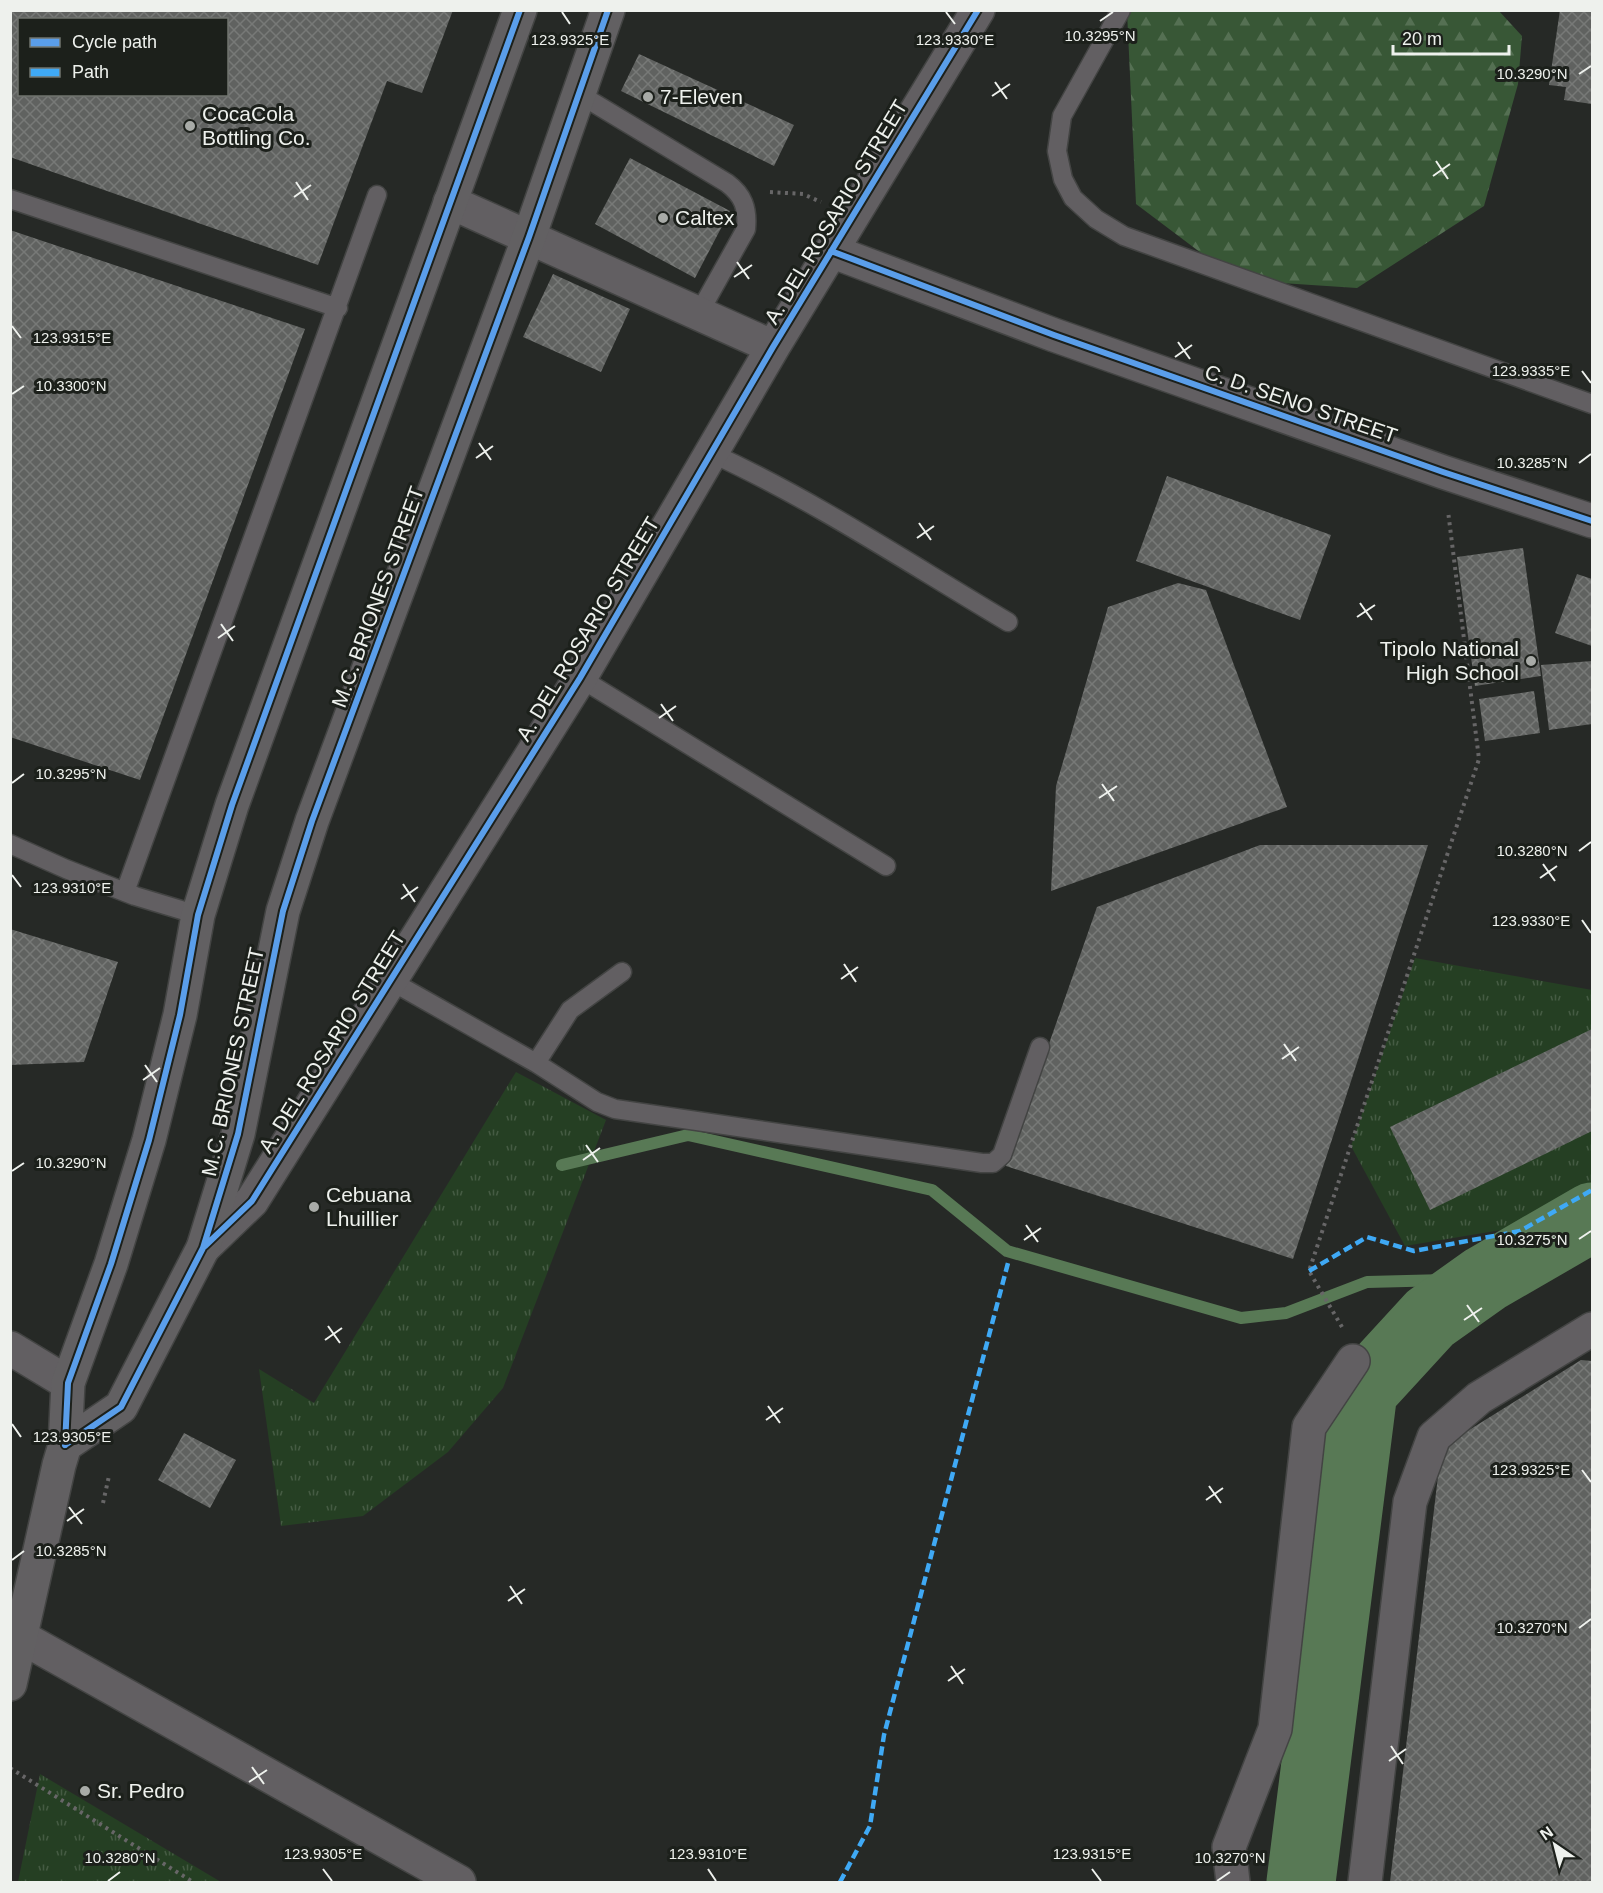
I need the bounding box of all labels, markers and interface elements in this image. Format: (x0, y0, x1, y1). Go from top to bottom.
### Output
legend (18, 18, 228, 96)
scale bar (1393, 18, 1508, 56)
text: 10.3295°N (1064, 27, 1136, 44)
text: 20 m (1402, 29, 1442, 49)
text: 123.9325°E (531, 31, 609, 48)
text: 123.9330°E (916, 31, 994, 48)
text: Cycle path (72, 32, 157, 52)
text: Path (72, 62, 109, 82)
text: 10.3290°N (1496, 65, 1568, 82)
place label: 7-Eleven (660, 85, 743, 108)
marker: 7-Eleven (641, 90, 655, 104)
street label: A. DEL ROSARIO STREET (760, 95, 912, 328)
place label: CocaCola Bottling Co. (202, 102, 311, 149)
marker: CocaCola Bottling Co. (183, 119, 197, 133)
place label: Caltex (675, 206, 735, 229)
marker: Caltex (656, 211, 670, 225)
text: 123.9315°E (33, 329, 111, 346)
street label: C. D. SENO STREET (1202, 360, 1400, 447)
text: 123.9335°E (1492, 362, 1570, 379)
text: 10.3300°N (35, 377, 107, 394)
text: 10.3285°N (1496, 454, 1568, 471)
street label: M.C. BRIONES STREET (327, 483, 428, 710)
street label: A. DEL ROSARIO STREET (512, 512, 664, 745)
place label: Tipolo National High School (1380, 637, 1519, 684)
marker: Tipolo National High School (1524, 654, 1538, 668)
text: 10.3295°N (35, 765, 107, 782)
text: 10.3280°N (1496, 842, 1568, 859)
text: 123.9310°E (33, 879, 111, 896)
text: 123.9330°E (1492, 912, 1570, 929)
street label: A. DEL ROSARIO STREET (254, 926, 410, 1157)
street label: M.C. BRIONES STREET (197, 945, 268, 1178)
text: 10.3290°N (35, 1154, 107, 1171)
place label: Cebuana Lhuillier (326, 1183, 412, 1230)
marker: Cebuana Lhuillier (307, 1200, 321, 1214)
text: 10.3275°N (1496, 1231, 1568, 1248)
text: 123.9305°E (33, 1428, 111, 1445)
text: 123.9325°E (1492, 1461, 1570, 1478)
text: 10.3285°N (35, 1542, 107, 1559)
text: 10.3270°N (1496, 1619, 1568, 1636)
place label: Sr. Pedro (97, 1779, 185, 1802)
marker: Sr. Pedro (78, 1784, 92, 1798)
north arrow (1525, 1815, 1585, 1875)
text: N (1537, 1823, 1556, 1843)
text: 123.9305°E (284, 1845, 362, 1862)
text: 123.9310°E (669, 1845, 747, 1862)
text: 123.9315°E (1053, 1845, 1131, 1862)
text: 10.3280°N (84, 1849, 156, 1866)
text: 10.3270°N (1194, 1849, 1266, 1866)

